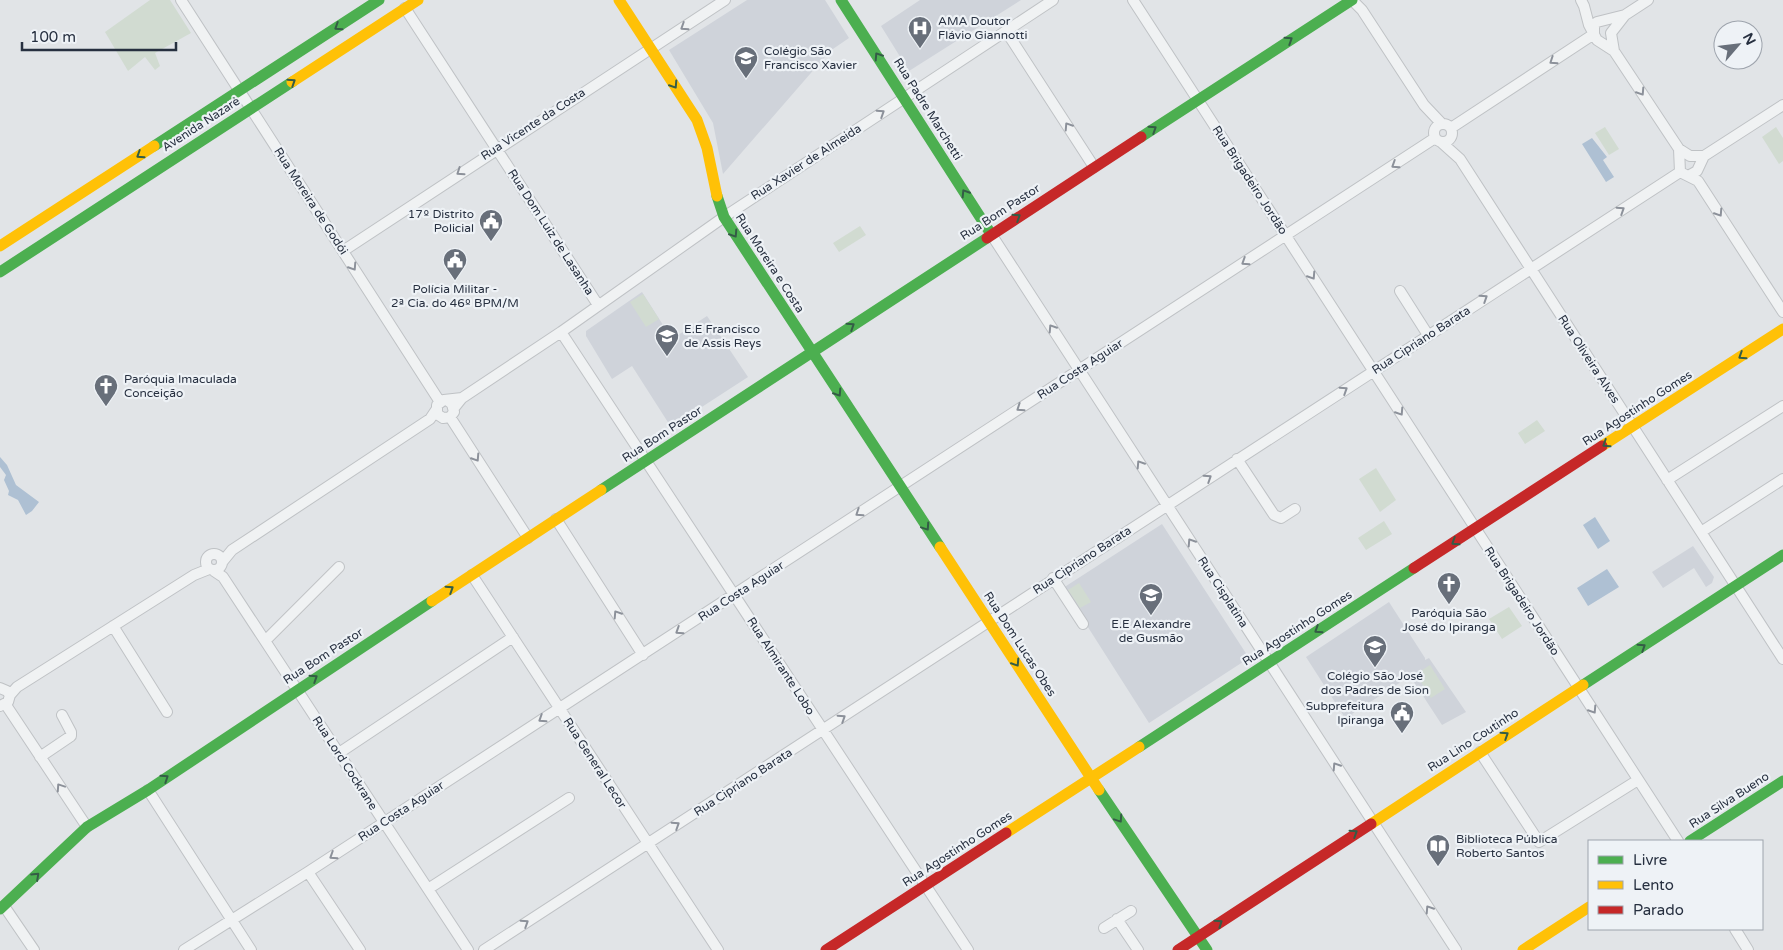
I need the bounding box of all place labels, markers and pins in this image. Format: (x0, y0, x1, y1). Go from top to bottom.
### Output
place label: AMA Doutor Flávio Giannotti (938, 14, 1027, 42)
hospital icon: AMA Doutor Flávio Giannotti (907, 15, 933, 49)
place label: Colégio São Francisco Xavier (764, 44, 857, 72)
school or university icon: Colégio São Francisco Xavier (733, 45, 759, 79)
place label: 17º Distrito Policial (408, 207, 474, 235)
public building icon: 17º Distrito Policial (478, 208, 504, 242)
public building icon: Polícia Militar - 2ª Cia. do 46º BPM/M (442, 247, 468, 281)
place label: Polícia Militar - 2ª Cia. do 46º BPM/M (391, 282, 519, 310)
place label: E.E Francisco de Assis Reys (684, 322, 762, 350)
school or university icon: E.E Francisco de Assis Reys (654, 323, 680, 357)
place label: Paróquia Imaculada Conceição (124, 372, 237, 400)
church icon: Paróquia Imaculada Conceição (93, 373, 119, 407)
church icon: Paróquia São José do Ipiranga (1436, 571, 1462, 605)
school or university icon: E.E Alexandre de Gusmão (1138, 582, 1164, 616)
place label: Paróquia São José do Ipiranga (1402, 606, 1496, 634)
place label: E.E Alexandre de Gusmão (1111, 617, 1191, 645)
school or university icon: Colégio São José dos Padres de Sion (1362, 634, 1388, 668)
place label: Colégio São José dos Padres de Sion (1321, 669, 1429, 697)
place label: Subprefeitura Ipiranga (1306, 699, 1384, 727)
public building icon: Subprefeitura Ipiranga (1389, 700, 1415, 734)
place label: Biblioteca Pública Roberto Santos (1456, 832, 1558, 860)
library icon: Biblioteca Pública Roberto Santos (1425, 833, 1451, 867)

